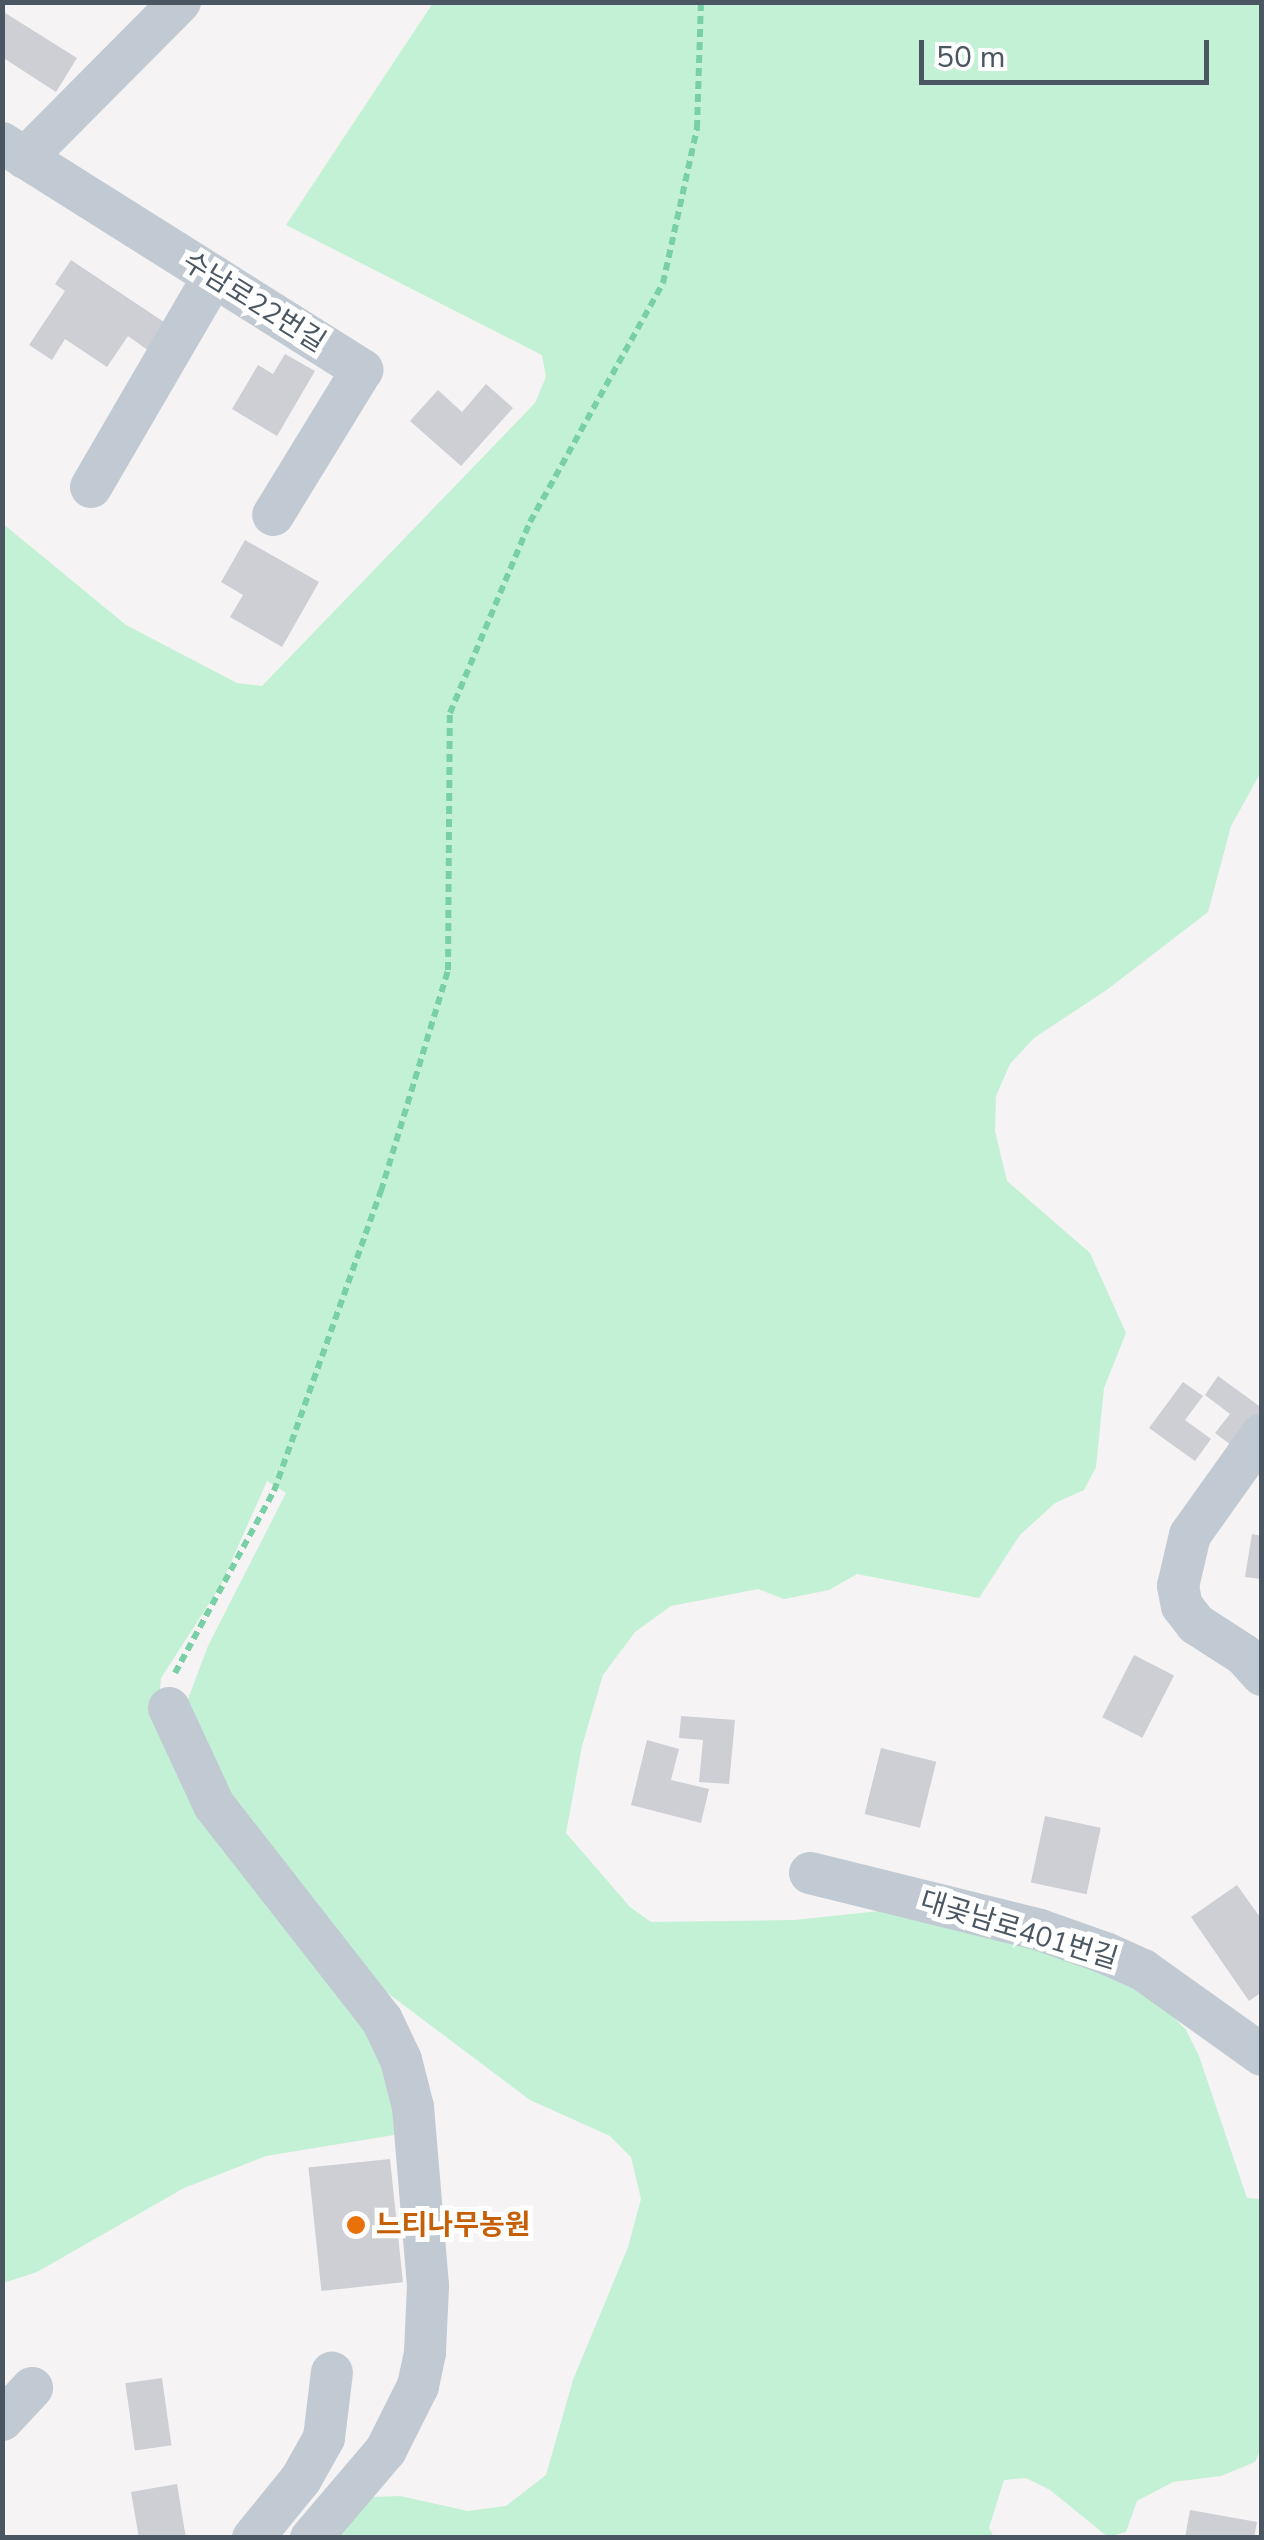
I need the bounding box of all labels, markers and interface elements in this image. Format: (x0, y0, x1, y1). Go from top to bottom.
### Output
scale bar (924, 20, 1214, 82)
text: 50 m (936, 37, 1005, 78)
street label: 수남로22번길 (176, 245, 332, 359)
street label: 대곶남로401번길 (916, 1884, 1122, 1976)
place label: 느티나무농원 (376, 2208, 531, 2242)
marker: 느티나무농원 (345, 2214, 367, 2236)

